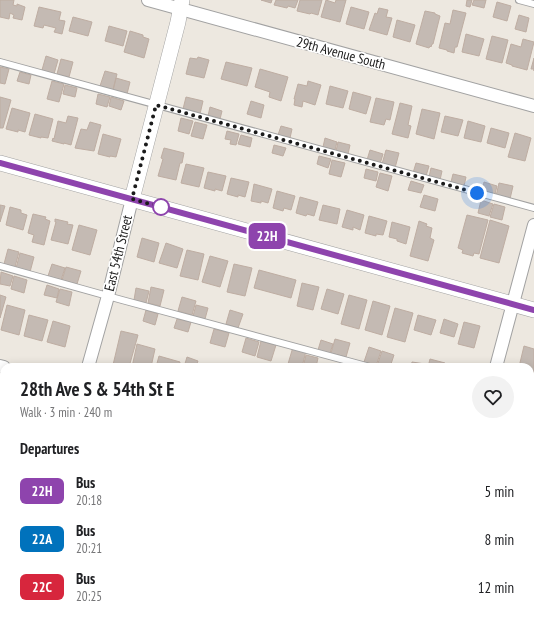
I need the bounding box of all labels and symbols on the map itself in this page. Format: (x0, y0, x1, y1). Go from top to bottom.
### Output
street label: 29th Avenue South (294, 32, 388, 74)
your location (467, 183, 487, 203)
unlabelled marker (152, 198, 170, 216)
street label: East 54th Street (100, 213, 136, 293)
line badge: 22H (244, 223, 290, 249)

